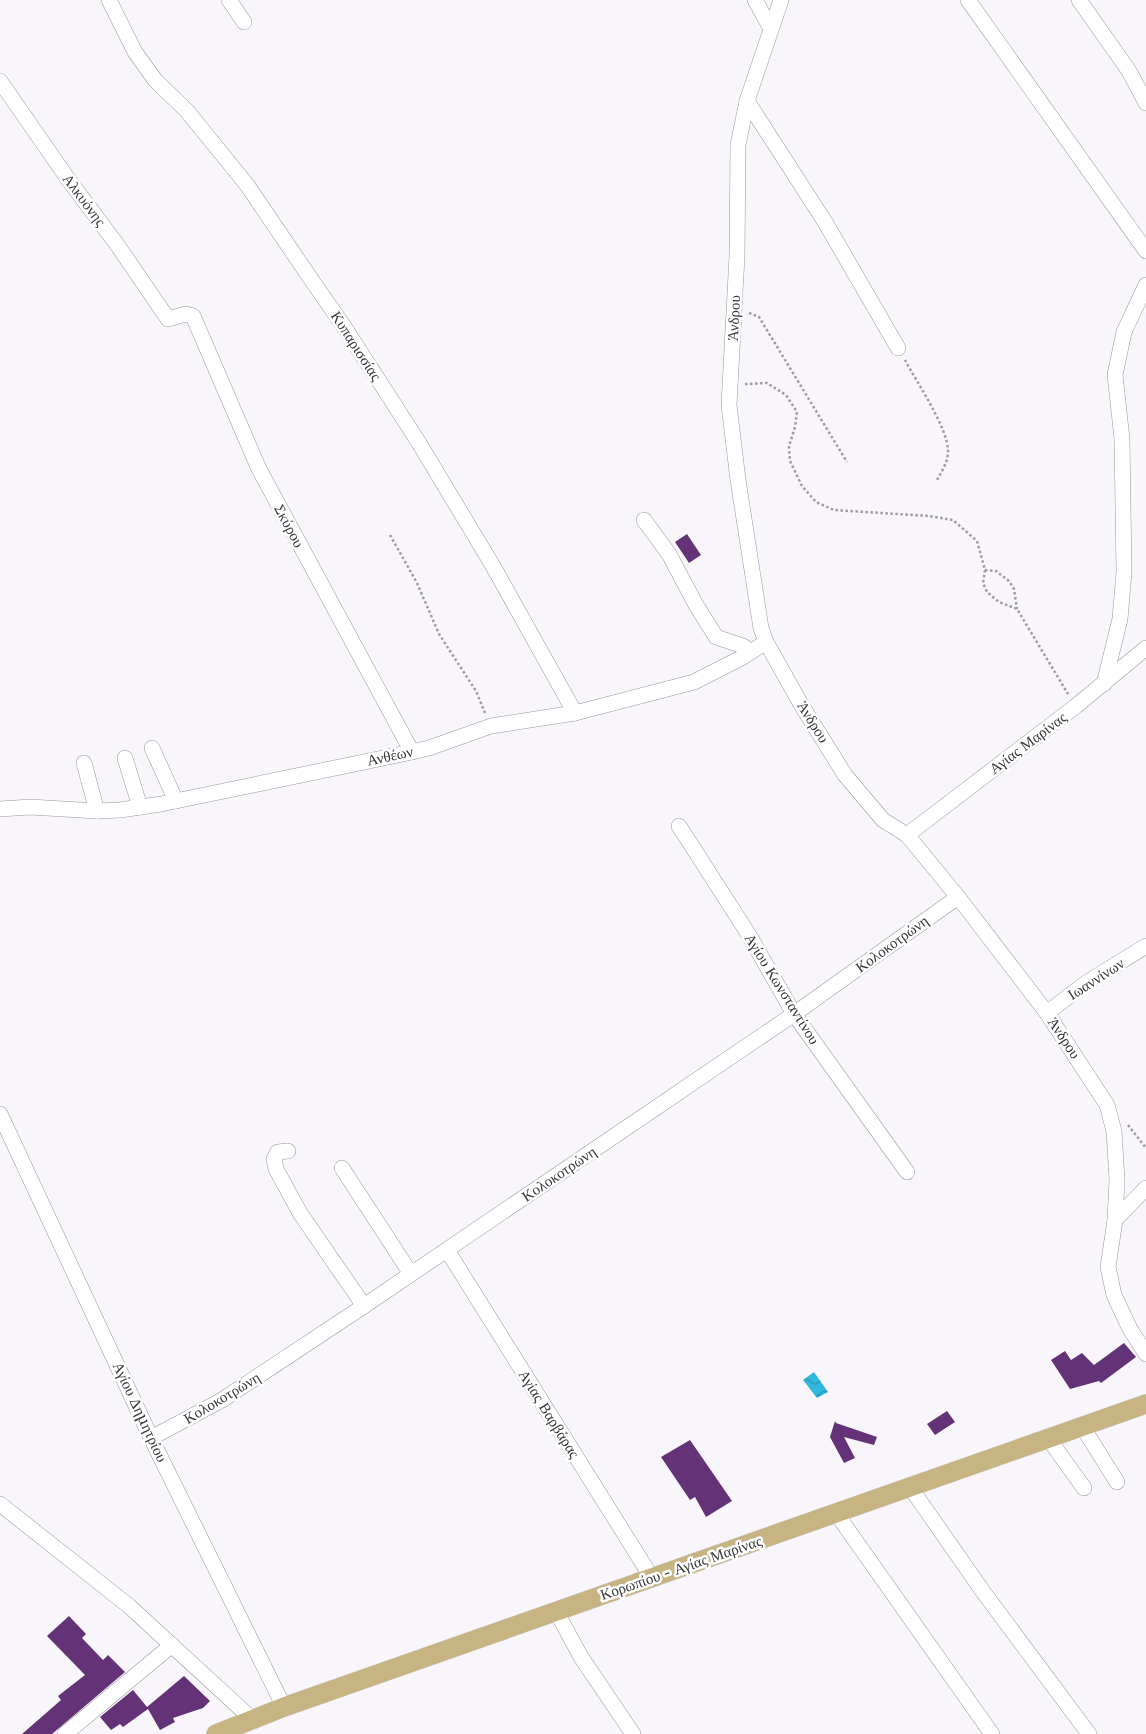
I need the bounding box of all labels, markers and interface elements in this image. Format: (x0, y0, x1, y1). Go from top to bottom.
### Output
street label: Αλκυόνης (58, 170, 110, 230)
street label: Άνδρου (723, 295, 744, 341)
street label: Κυπαρισσίας (327, 307, 386, 384)
street label: Σκύρου (270, 501, 309, 551)
street label: Άνδρου (793, 697, 834, 746)
street label: Αγίας Μαρίνας (985, 707, 1070, 778)
street label: Ανθέων (365, 741, 415, 770)
street label: Κολοκοτρώνη (851, 911, 932, 977)
street label: Αγίου Κωνσταντίνου (741, 930, 824, 1048)
street label: Ιωαννίνων (1064, 953, 1128, 1004)
street label: Άνδρου (1044, 1013, 1085, 1062)
street label: Κολοκοτρώνη (518, 1142, 600, 1205)
street label: Αγίου Δημητρίου (109, 1359, 172, 1465)
street label: Αγίας Βαρβάρας (515, 1366, 584, 1462)
street label: Κολοκοτρώνη (180, 1367, 264, 1428)
street label: Κορωπίου - Αγίας Μαρίνας (598, 1531, 764, 1604)

